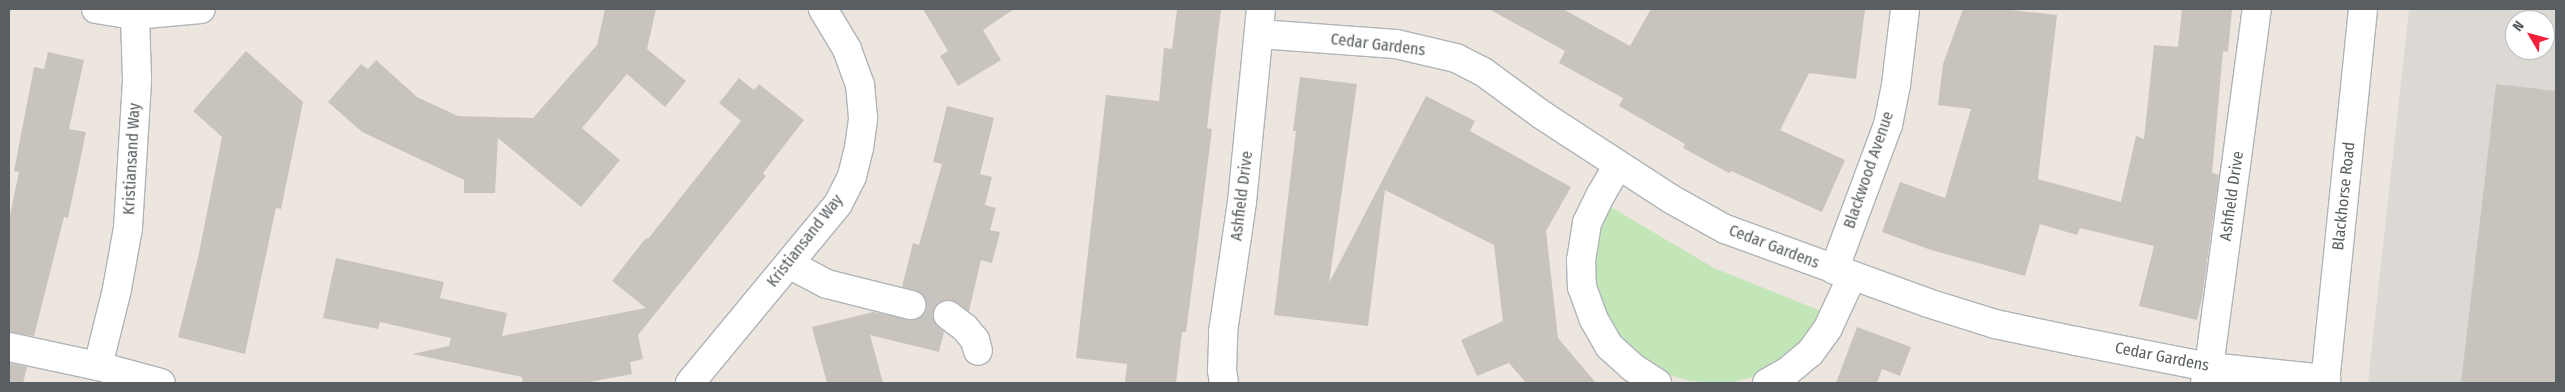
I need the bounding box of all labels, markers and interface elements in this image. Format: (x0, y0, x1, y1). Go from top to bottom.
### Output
north arrow (2505, 10, 2555, 60)
text: N (2509, 18, 2528, 35)
street label: Cedar Gardens (1330, 30, 1426, 60)
street label: Kristiansand Way (119, 103, 145, 215)
street label: Blackwood Avenue (1840, 109, 1898, 231)
street label: Blackhorse Road (2329, 141, 2359, 251)
street label: Ashfield Drive (1227, 150, 1257, 242)
street label: Ashfield Drive (2216, 150, 2248, 242)
street label: Kristiansand Way (763, 191, 847, 291)
street label: Cedar Gardens (1726, 221, 1822, 273)
street label: Cedar Gardens (2113, 338, 2211, 376)

